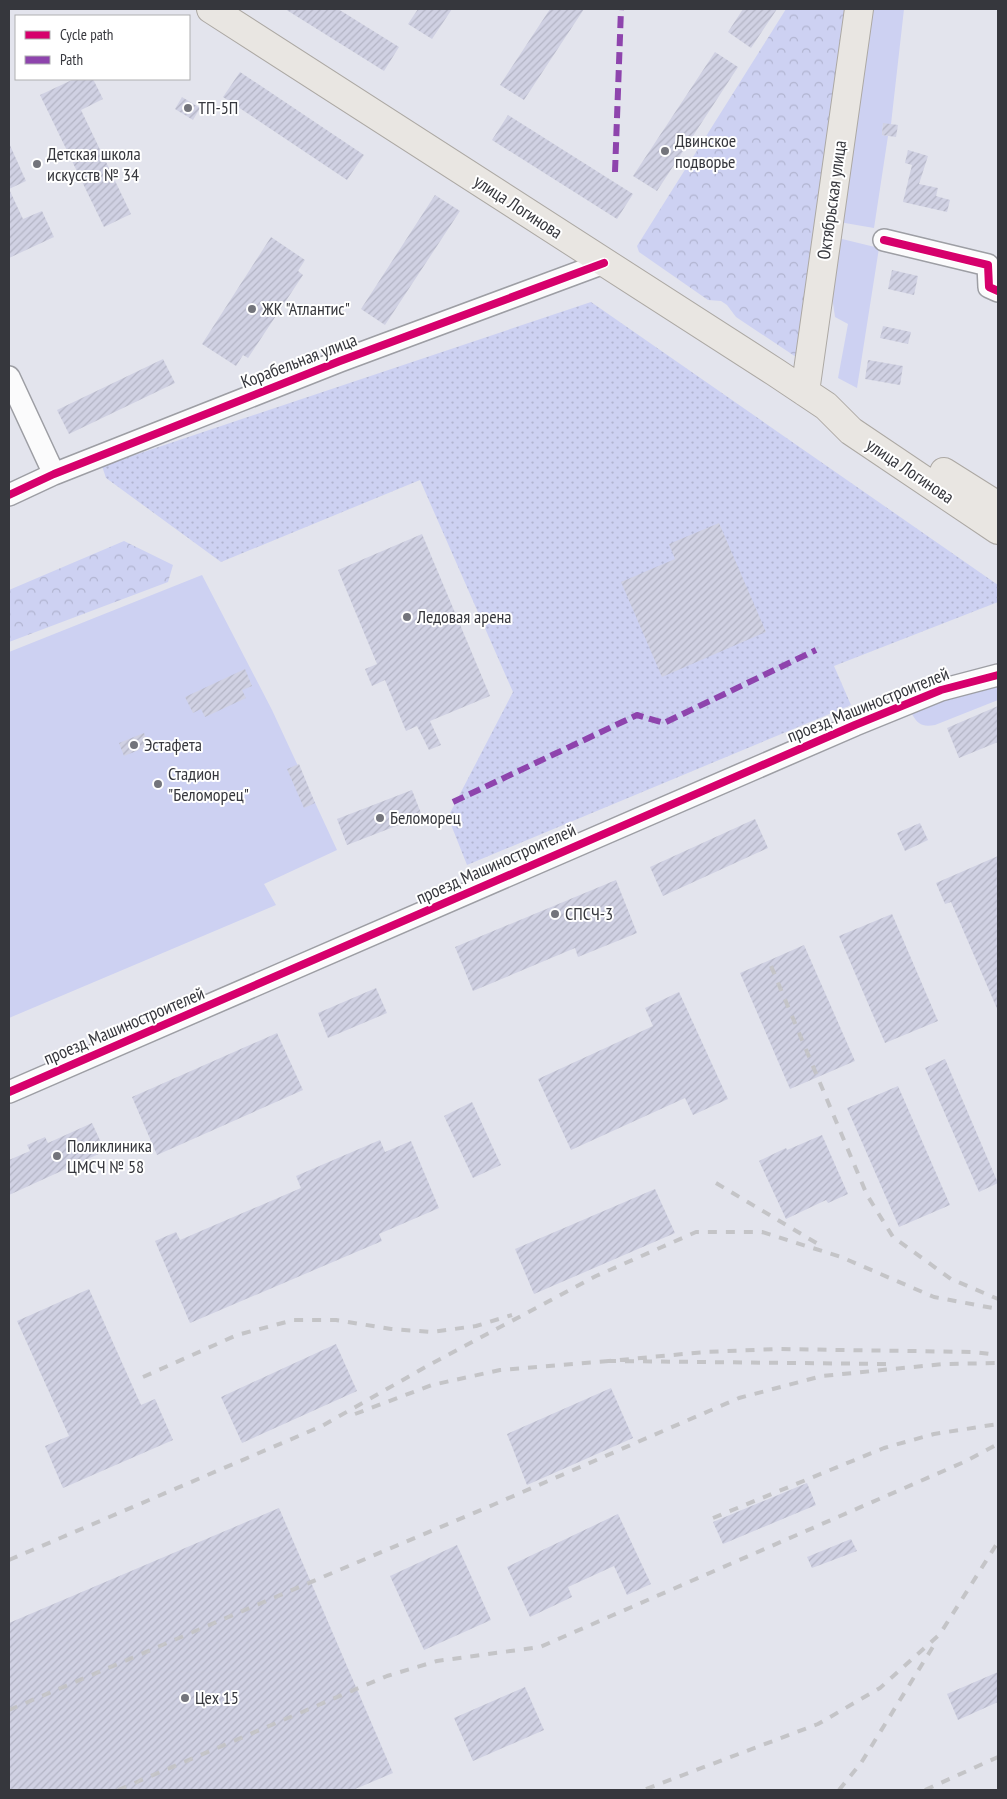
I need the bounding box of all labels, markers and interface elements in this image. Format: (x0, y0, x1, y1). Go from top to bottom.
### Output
legend (15, 15, 190, 80)
text: Cycle path (60, 25, 113, 44)
text: Path (60, 50, 83, 69)
place label: ТП-5П (198, 96, 238, 119)
marker: ТП-5П (182, 102, 194, 114)
place label: Двинское подворье (675, 129, 736, 173)
street label: Октябрьская улица (812, 139, 851, 261)
place label: Детская школа искусств № 34 (47, 142, 141, 186)
marker: Двинское подворье (659, 145, 671, 157)
marker: Детская школа искусств № 34 (31, 158, 43, 170)
street label: улица Логинова (470, 169, 567, 244)
place label: ЖК "Атлантис" (261, 297, 350, 320)
marker: ЖК "Атлантис" (246, 303, 258, 315)
street label: Корабельная улица (238, 328, 360, 393)
street label: улица Логинова (862, 433, 959, 508)
place label: Ледовая арена (416, 605, 512, 628)
marker: Ледовая арена (401, 611, 413, 623)
street label: проезд Машиностроителей (784, 662, 952, 748)
place label: Эстафета (144, 733, 202, 756)
marker: Эстафета (128, 739, 140, 751)
place label: Стадион "Беломорец" (168, 762, 249, 806)
marker: Стадион "Беломорец" (152, 778, 164, 790)
place label: Беломорец (390, 806, 461, 829)
marker: Беломорец (374, 812, 386, 824)
street label: проезд Машиностроителей (412, 818, 579, 909)
place label: СПСЧ-3 (565, 902, 613, 925)
marker: СПСЧ-3 (549, 908, 561, 920)
street label: проезд Машиностроителей (40, 981, 208, 1070)
place label: Поликлиника ЦМСЧ № 58 (67, 1134, 152, 1178)
marker: Поликлиника ЦМСЧ № 58 (51, 1150, 63, 1162)
place label: Цех 15 (195, 1686, 239, 1709)
marker: Цех 15 (179, 1692, 191, 1704)

